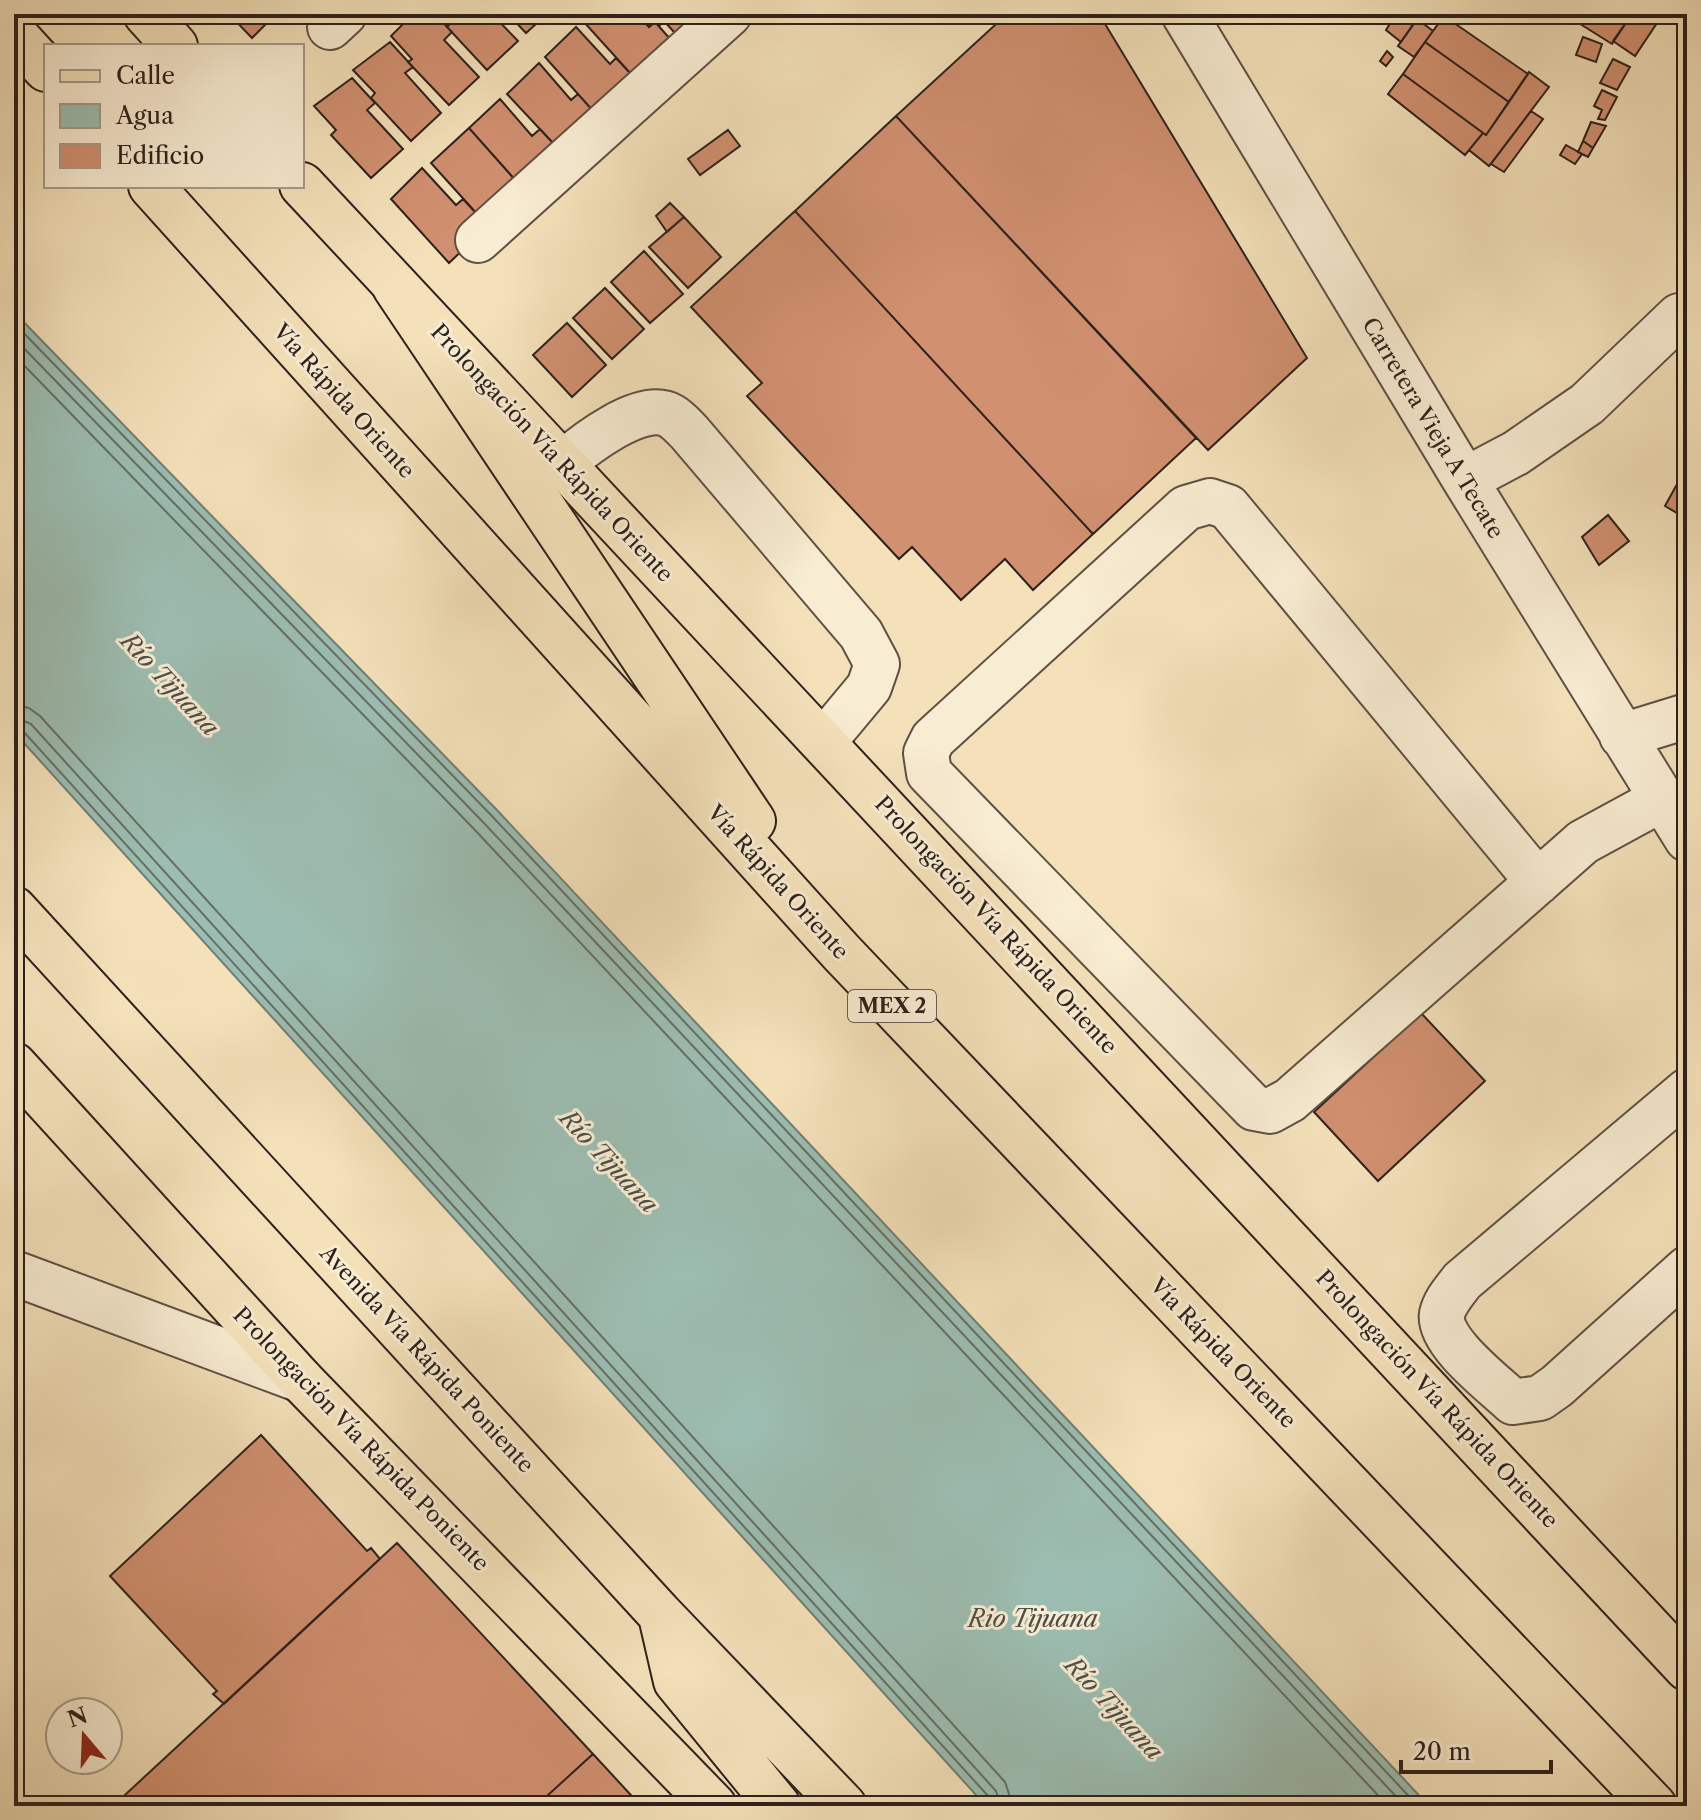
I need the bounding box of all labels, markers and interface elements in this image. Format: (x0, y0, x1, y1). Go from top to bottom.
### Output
legend (44, 44, 304, 188)
text: Calle (116, 61, 175, 90)
text: Agua (115, 101, 174, 130)
text: Edificio (116, 141, 204, 170)
street label: Carretera Vieja A Tecate (1356, 313, 1510, 543)
street label: Vía Rápida Oriente (267, 317, 420, 484)
street label: Prolongación Vía Rápida Oriente (425, 318, 679, 588)
water label: Río Tijuana (114, 625, 225, 742)
street label: Prolongación Vía Rápida Oriente (869, 790, 1123, 1060)
street label: Vía Rápida Oriente (701, 798, 854, 965)
road number: MEX 2 (848, 990, 936, 1022)
water label: Río Tijuana (553, 1102, 664, 1219)
street label: Avenida Vía Rápida Poniente (314, 1239, 540, 1478)
street label: Prolongación Vía Rápida Oriente (1310, 1264, 1564, 1534)
street label: Vía Rápida Oriente (1144, 1271, 1302, 1434)
street label: Prolongación Vía Rápida Poniente (227, 1301, 495, 1577)
water label: Rio Tijuana (966, 1604, 1098, 1633)
water label: Río Tijuana (1058, 1649, 1169, 1766)
north arrow (44, 1696, 124, 1776)
text: N (64, 1702, 91, 1733)
scale bar (1401, 1724, 1551, 1774)
text: 20 m (1413, 1737, 1471, 1766)

